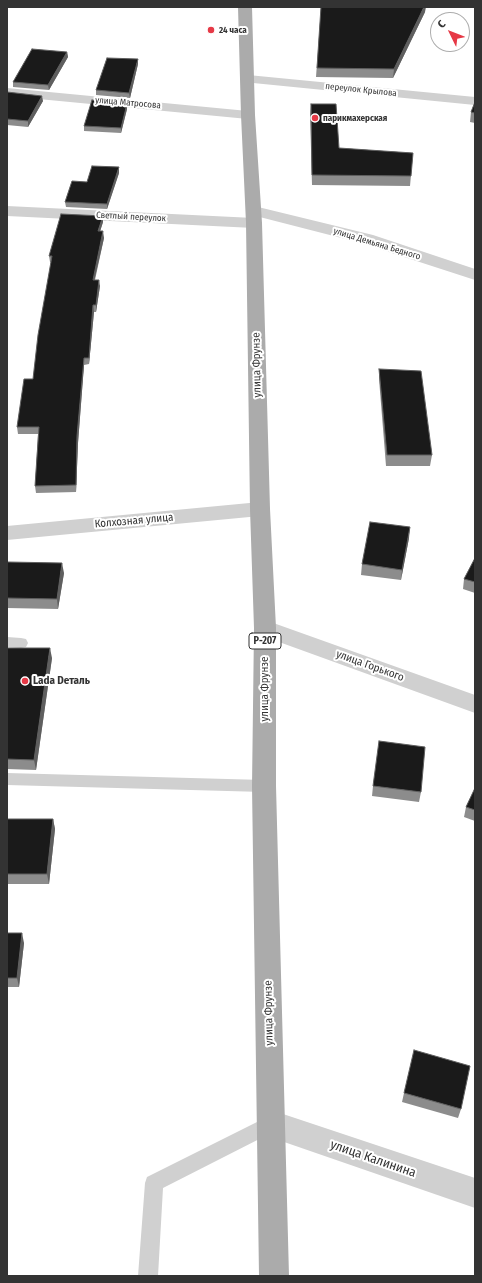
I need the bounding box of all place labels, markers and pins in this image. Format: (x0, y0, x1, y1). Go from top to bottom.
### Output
marker: 24 часа (206, 25, 216, 35)
place label: 24 часа (219, 25, 247, 35)
marker: парикмахерская (310, 113, 320, 123)
place label: парикмахерская (323, 113, 387, 123)
place label: Lada Dеталь (33, 674, 90, 688)
marker: Lada Dеталь (20, 676, 30, 686)

